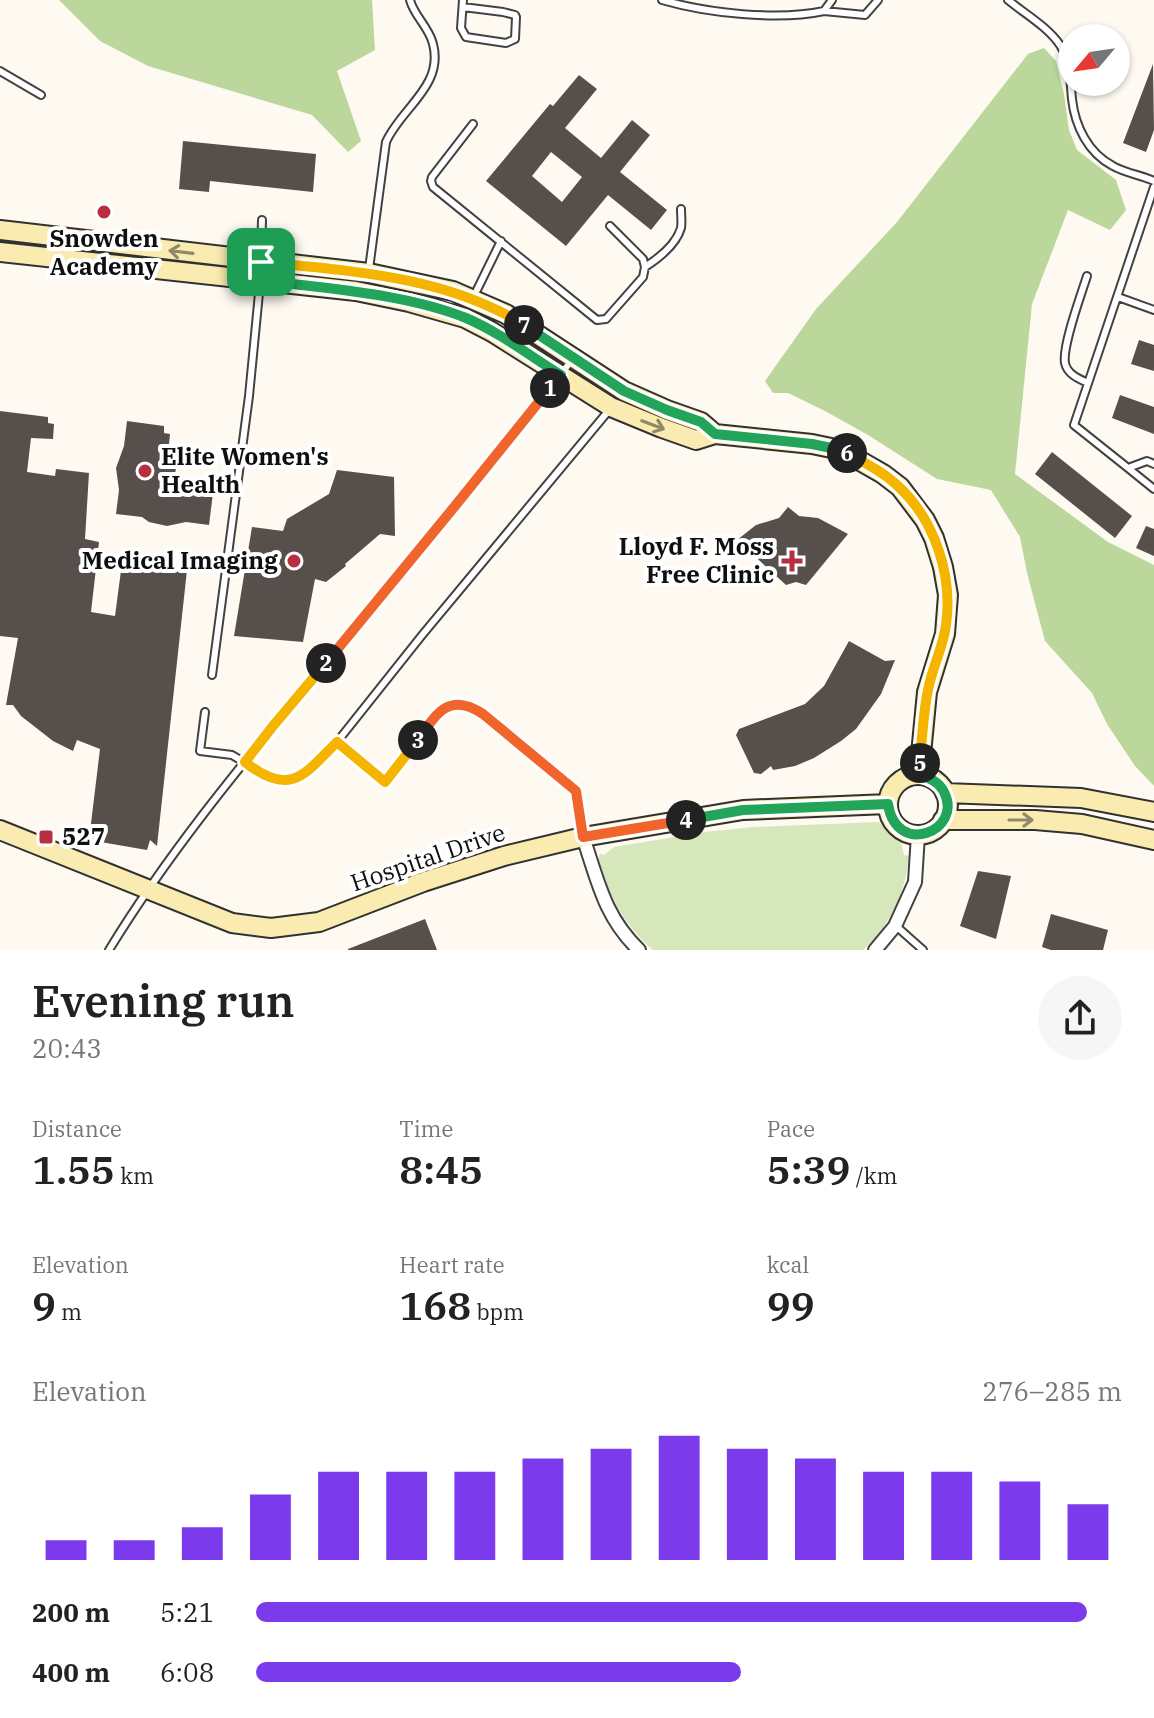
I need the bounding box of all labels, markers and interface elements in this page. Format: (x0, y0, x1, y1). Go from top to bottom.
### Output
north arrow (1058, 24, 1130, 96)
map controls (1058, 24, 1130, 96)
marker: Snowden Academy (95, 203, 113, 221)
place label: Snowden Academy (49, 222, 159, 282)
pin (227, 228, 295, 296)
icon: arrive (239, 240, 283, 284)
one-way arrow (168, 244, 194, 259)
pin: 7 (504, 305, 544, 345)
text: 7 (517, 310, 531, 339)
pin: 1 (530, 368, 570, 408)
text: 1 (543, 373, 557, 402)
one-way arrow (641, 418, 665, 433)
pin: 6 (827, 433, 867, 473)
text: 6 (840, 438, 854, 467)
place label: Elite Women's Health (161, 440, 329, 500)
marker: Elite Women's Health (136, 462, 154, 480)
place label: Lloyd F. Moss Free Clinic (619, 530, 774, 590)
place label: Medical Imaging (82, 544, 278, 576)
marker: Lloyd F. Moss Free Clinic (781, 550, 803, 572)
marker: Medical Imaging (285, 552, 303, 570)
pin: 2 (306, 643, 346, 683)
text: 2 (319, 648, 333, 677)
pin: 3 (398, 720, 438, 760)
text: 3 (411, 725, 425, 754)
pin: 5 (900, 743, 940, 783)
text: 5 (913, 748, 927, 777)
pin: 4 (666, 800, 706, 840)
text: 4 (679, 805, 693, 834)
one-way arrow (1007, 813, 1034, 828)
street label: Hospital Drive (346, 816, 509, 898)
place label: 527 (62, 820, 105, 852)
marker: 527 (37, 828, 55, 846)
text: Evening run (32, 972, 295, 1029)
button: share (1038, 976, 1122, 1060)
text: 20:43 (32, 1031, 102, 1065)
text: Distance (32, 1114, 122, 1143)
text: Time (399, 1114, 453, 1143)
text: Pace (767, 1114, 815, 1143)
text: 1.55 (32, 1143, 115, 1195)
text: 8:45 (399, 1143, 483, 1195)
text: 5:39 (767, 1143, 851, 1195)
text: km (115, 1161, 154, 1190)
text: /km (851, 1161, 898, 1190)
text: Elevation (32, 1250, 129, 1279)
text: Heart rate (399, 1250, 505, 1279)
text: kcal (767, 1250, 809, 1279)
text: 9 (32, 1279, 56, 1331)
text: 168 (399, 1279, 471, 1331)
text: 99 (767, 1279, 815, 1331)
text: m (56, 1297, 82, 1326)
text: bpm (471, 1297, 524, 1326)
text: Elevation (32, 1374, 147, 1408)
text: 276–285 m (982, 1374, 1122, 1408)
text: 200 m (32, 1595, 110, 1629)
text: 5:21 (160, 1595, 214, 1629)
text: 400 m (32, 1655, 110, 1689)
text: 6:08 (160, 1655, 214, 1689)

